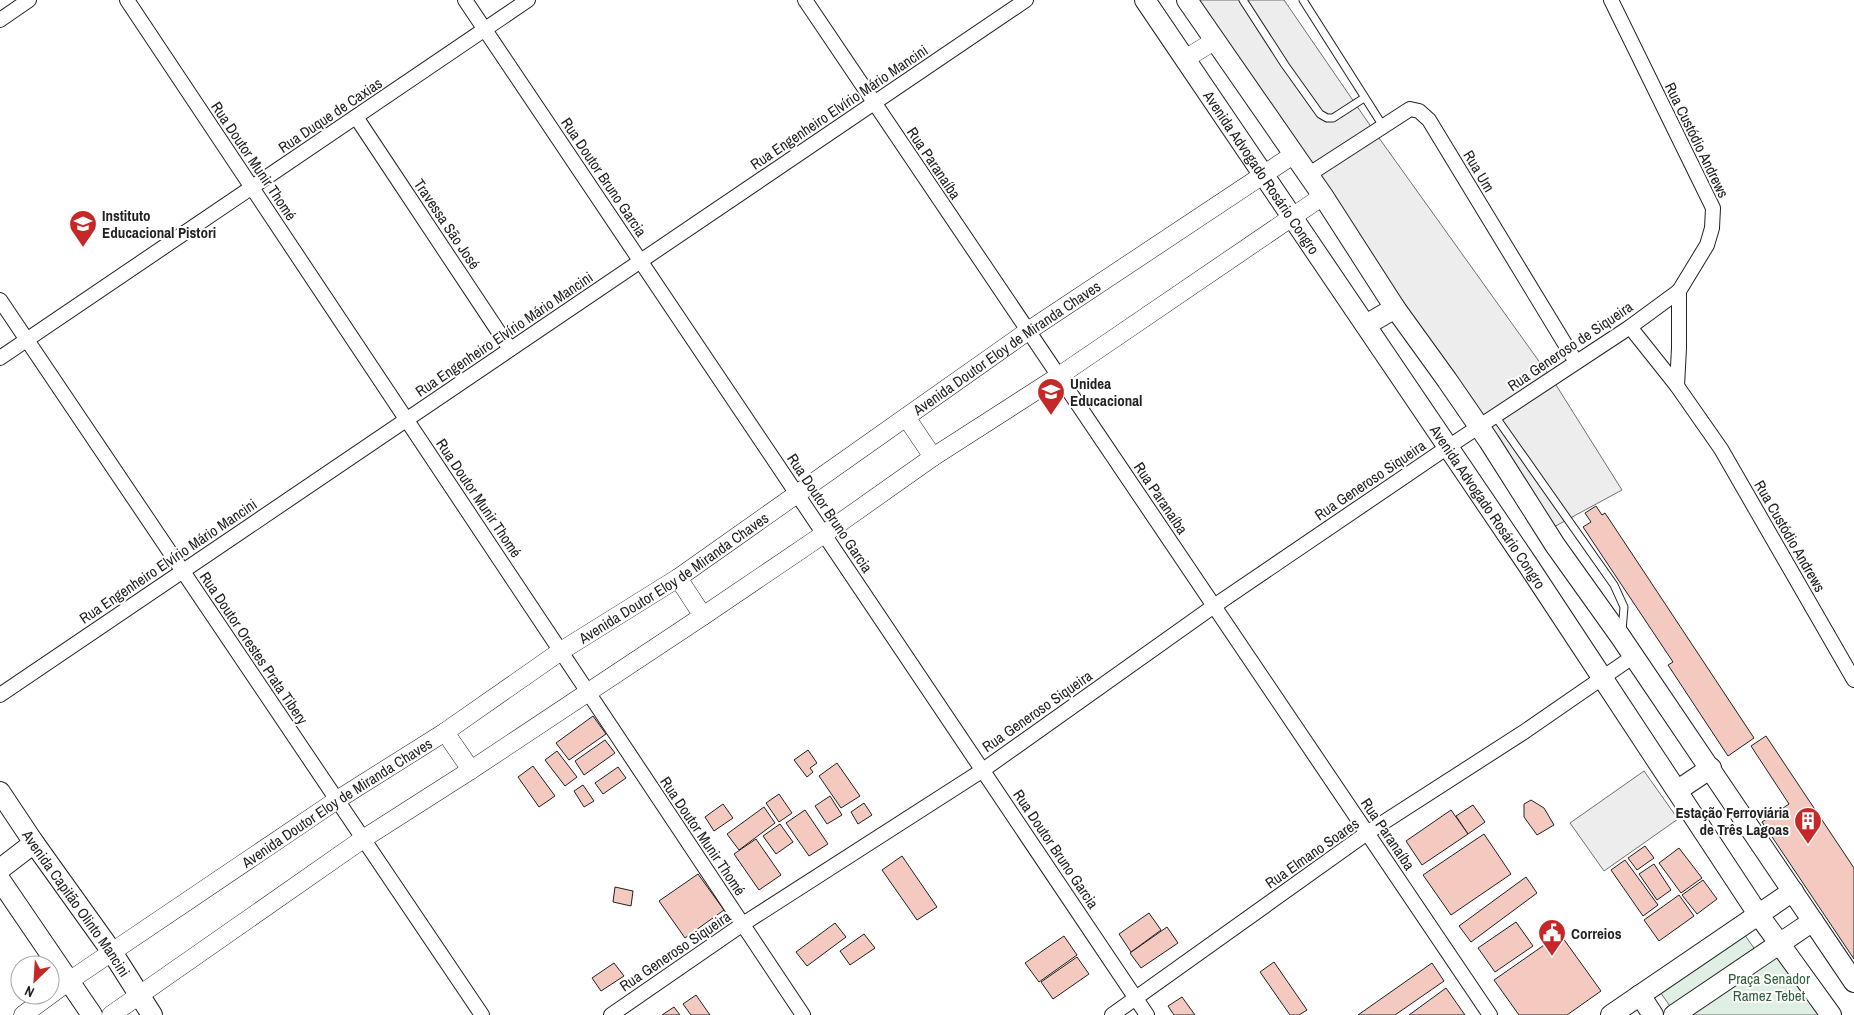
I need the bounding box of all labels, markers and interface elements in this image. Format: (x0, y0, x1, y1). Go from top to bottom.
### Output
street label: Rua Engenheiro Elvírio Mário Mancini (746, 40, 932, 174)
street label: Rua Duque de Caxias (274, 72, 386, 158)
street label: Rua Custódio Andrews (1660, 79, 1734, 201)
street label: Avenida Advogado Rosário Congro (1198, 85, 1325, 258)
street label: Rua Doutor Munir Thomé (206, 97, 302, 225)
street label: Rua Doutor Bruno Garcia (556, 113, 652, 241)
street label: Rua Paranaíba (902, 123, 966, 203)
street label: Rua Um (1458, 146, 1500, 196)
street label: Travessa São José (409, 175, 485, 273)
place label: Instituto Educacional Pistori (102, 205, 216, 243)
school or university icon: Instituto Educacional Pistori (68, 209, 98, 248)
street label: Rua Engenheiro Elvírio Mário Mancini (411, 267, 597, 401)
street label: Avenida Doutor Eloy de Miranda Chaves (908, 275, 1104, 420)
street label: Rua Generoso de Siqueira (1503, 296, 1637, 396)
place label: Unidea Educacional (1070, 373, 1142, 411)
school or university icon: Unidea Educacional (1036, 377, 1066, 416)
street label: Avenida Advogado Rosário Congro (1425, 420, 1551, 593)
street label: Rua Doutor Munir Thomé (431, 434, 527, 562)
street label: Rua Generoso Siqueira (1310, 435, 1430, 525)
street label: Rua Doutor Bruno Garcia (782, 449, 878, 577)
street label: Rua Paranaíba (1129, 458, 1193, 538)
street label: Rua Custódio Andrews (1749, 476, 1831, 596)
street label: Rua Engenheiro Elvírio Mário Mancini (75, 494, 261, 628)
street label: Avenida Doutor Eloy de Miranda Chaves (574, 507, 772, 649)
street label: Rua Doutor Orestes Prata Tibery (195, 568, 314, 729)
street label: Rua Generoso Siqueira (978, 665, 1096, 757)
street label: Avenida Doutor Eloy de Miranda Chaves (236, 732, 436, 873)
street label: Rua Doutor Munir Thomé (655, 772, 751, 900)
street label: Rua Doutor Bruno Garcia (1008, 785, 1104, 913)
street label: Rua Paranaíba (1356, 794, 1420, 874)
place label: Estação Ferroviária de Três Lagoas (1675, 802, 1789, 840)
building icon: Estação Ferroviária de Três Lagoas (1793, 806, 1823, 845)
street label: Rua Elmano Soares (1261, 813, 1363, 893)
street label: Avenida Capitão Olinto Mancini (17, 825, 135, 981)
street label: Rua Generoso Siqueira (615, 906, 735, 996)
public building icon: Correios (1537, 918, 1567, 957)
place label: Correios (1571, 923, 1622, 944)
north arrow (10, 955, 60, 1005)
park label: Praça Senador Ramez Tebet (1728, 968, 1810, 1006)
text: N (22, 982, 37, 1002)

